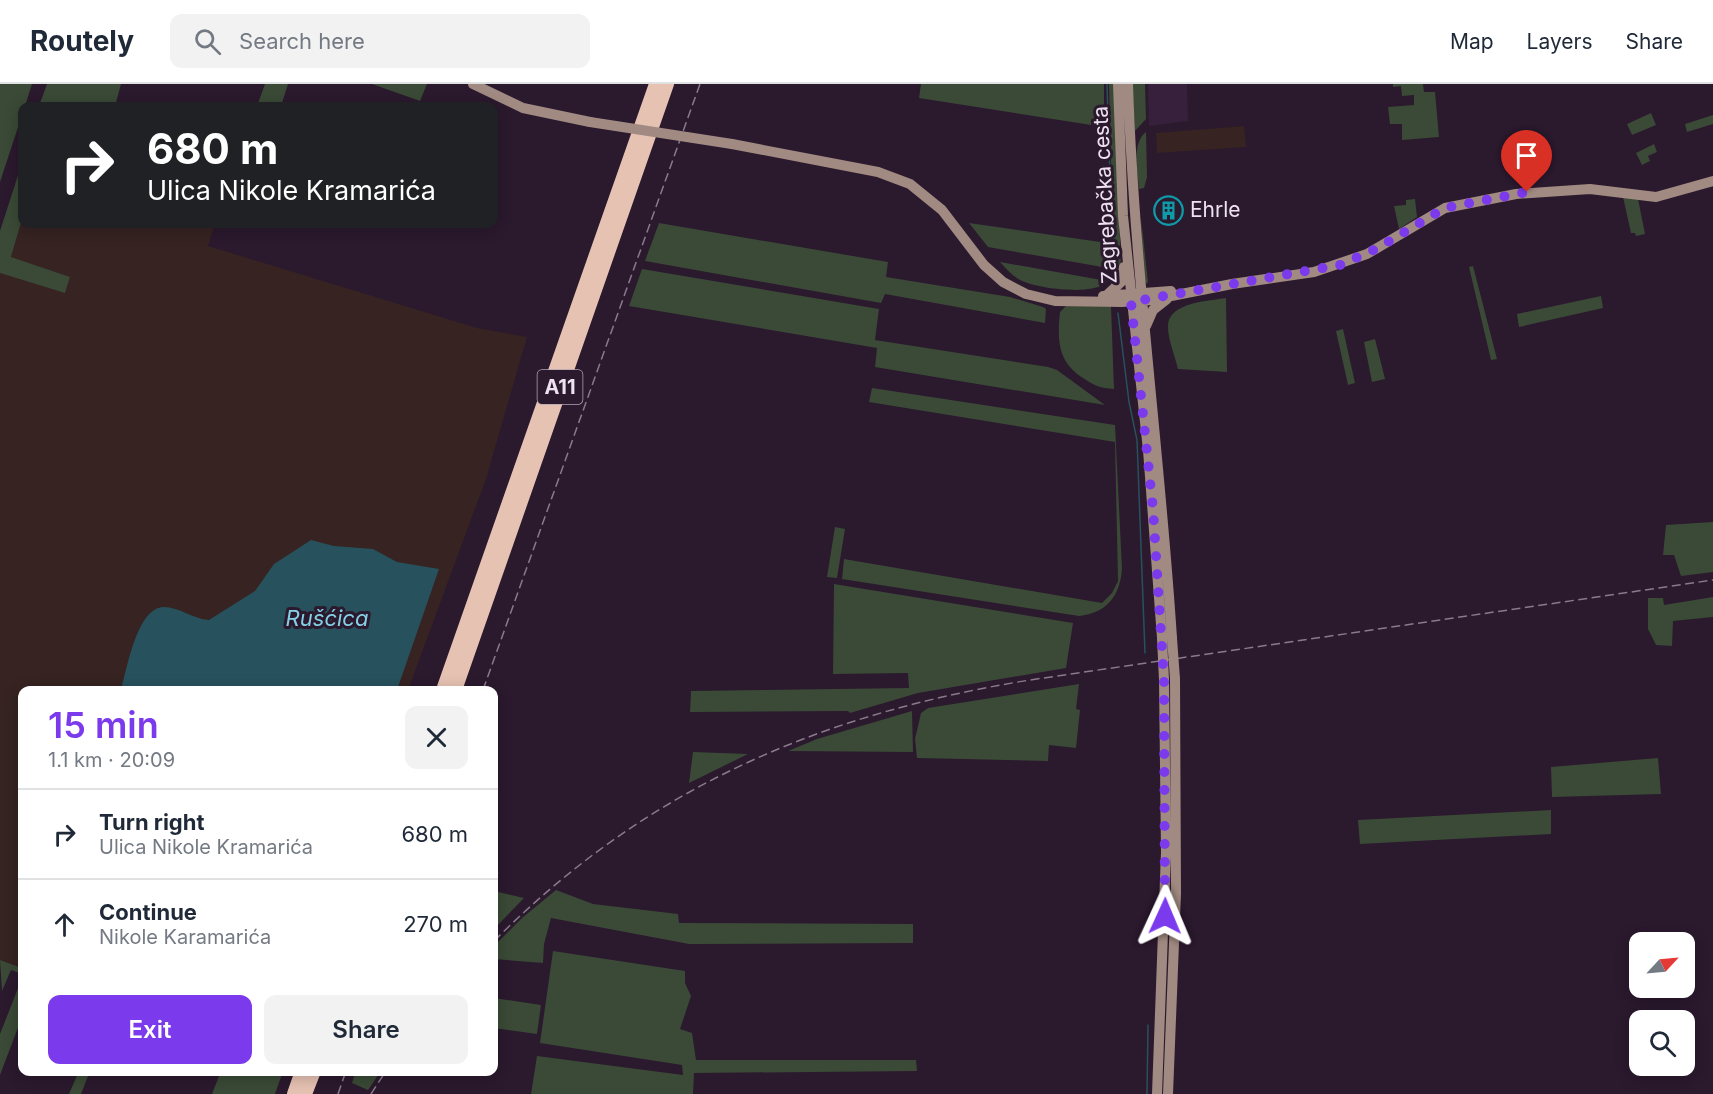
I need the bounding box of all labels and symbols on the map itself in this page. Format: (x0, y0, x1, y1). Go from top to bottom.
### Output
street label: Zagrebačka cesta (1087, 106, 1122, 284)
pin (1501, 130, 1552, 192)
building icon: Ehrle (1153, 194, 1185, 226)
place label: Ehrle (1190, 197, 1241, 222)
road number: A11 (538, 370, 582, 404)
water label: Rušćica (286, 605, 368, 631)
position arrow (1133, 884, 1197, 948)
north arrow (1629, 932, 1695, 998)

